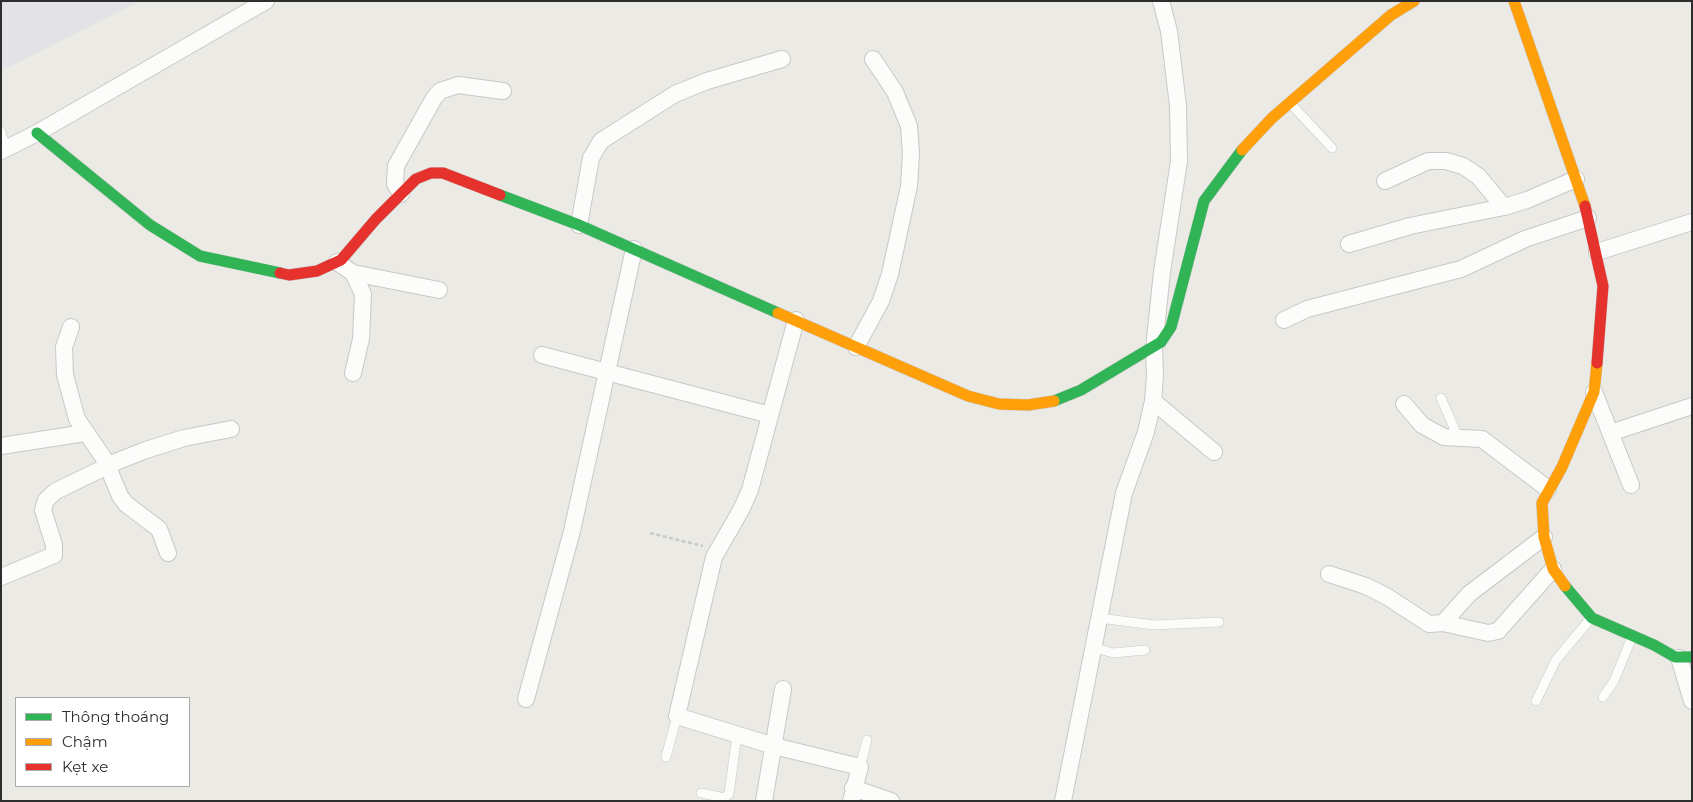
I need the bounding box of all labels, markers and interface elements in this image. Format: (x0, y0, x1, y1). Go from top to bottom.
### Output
legend (15, 697, 190, 787)
text: Thông thoáng (62, 707, 169, 726)
text: Chậm (62, 732, 108, 751)
text: Kẹt xe (62, 757, 108, 776)

